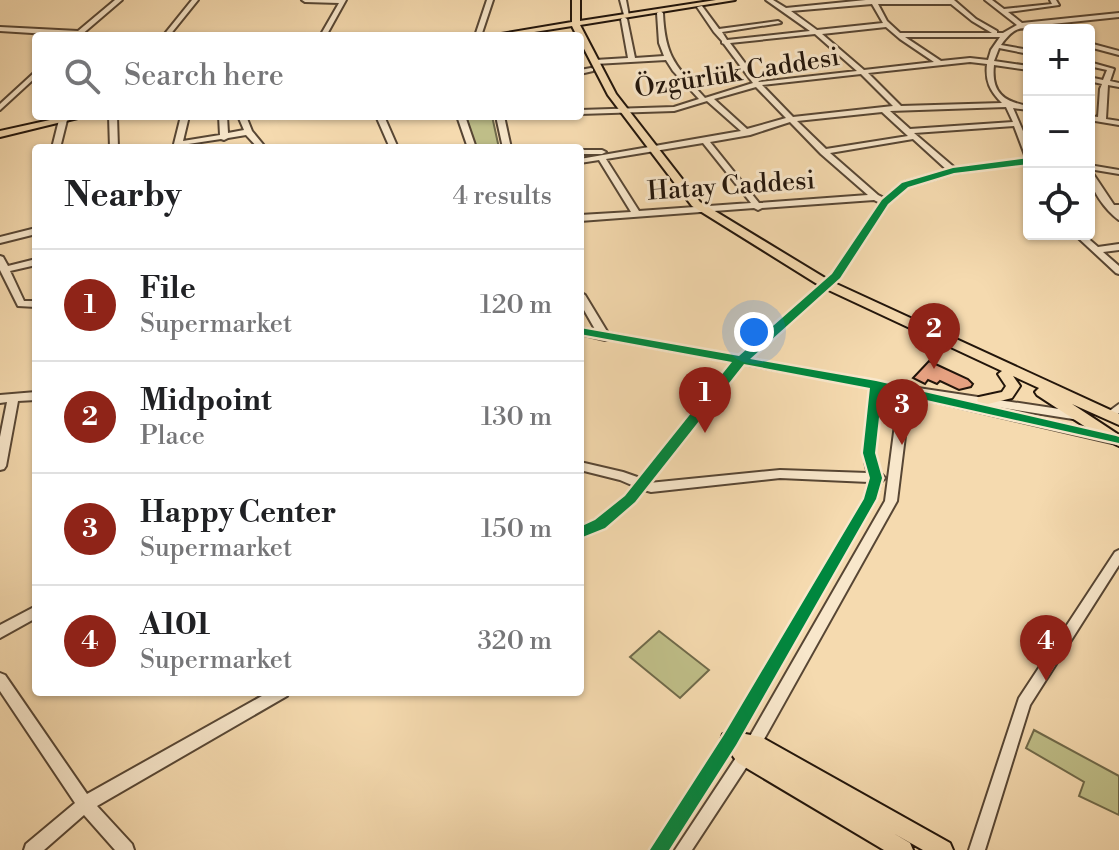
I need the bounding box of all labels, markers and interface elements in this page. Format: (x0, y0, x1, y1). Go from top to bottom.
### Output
map controls (1023, 24, 1095, 240)
button: + (1023, 24, 1095, 96)
search box (32, 32, 584, 120)
street label: Özgürlük Caddesi (632, 40, 842, 105)
icon: search (60, 54, 104, 98)
text: Search here (124, 57, 284, 95)
button: − (1023, 96, 1095, 168)
street label: Hatay Caddesi (646, 164, 816, 208)
button: locate (1023, 168, 1095, 240)
text: Nearby (64, 175, 182, 217)
text: 4 results (453, 180, 552, 212)
text: File (140, 270, 196, 308)
text: 1 (84, 289, 96, 321)
text: 120 m (480, 289, 552, 321)
pin: 2 (908, 303, 960, 369)
text: Supermarket (140, 308, 292, 340)
your location (734, 312, 774, 352)
pin: 1 (679, 367, 731, 433)
pin: 3 (876, 379, 928, 445)
text: Midpoint (140, 382, 272, 420)
text: 2 (82, 401, 98, 433)
text: 130 m (481, 401, 552, 433)
text: Place (140, 420, 205, 452)
text: Happy Center (140, 494, 336, 532)
text: 3 (82, 513, 98, 545)
text: 150 m (481, 513, 552, 545)
text: Supermarket (140, 532, 292, 564)
text: A101 (140, 606, 210, 644)
pin: 4 (1020, 615, 1072, 681)
text: 4 (81, 625, 99, 657)
text: 320 m (477, 625, 552, 657)
text: Supermarket (140, 644, 292, 676)

